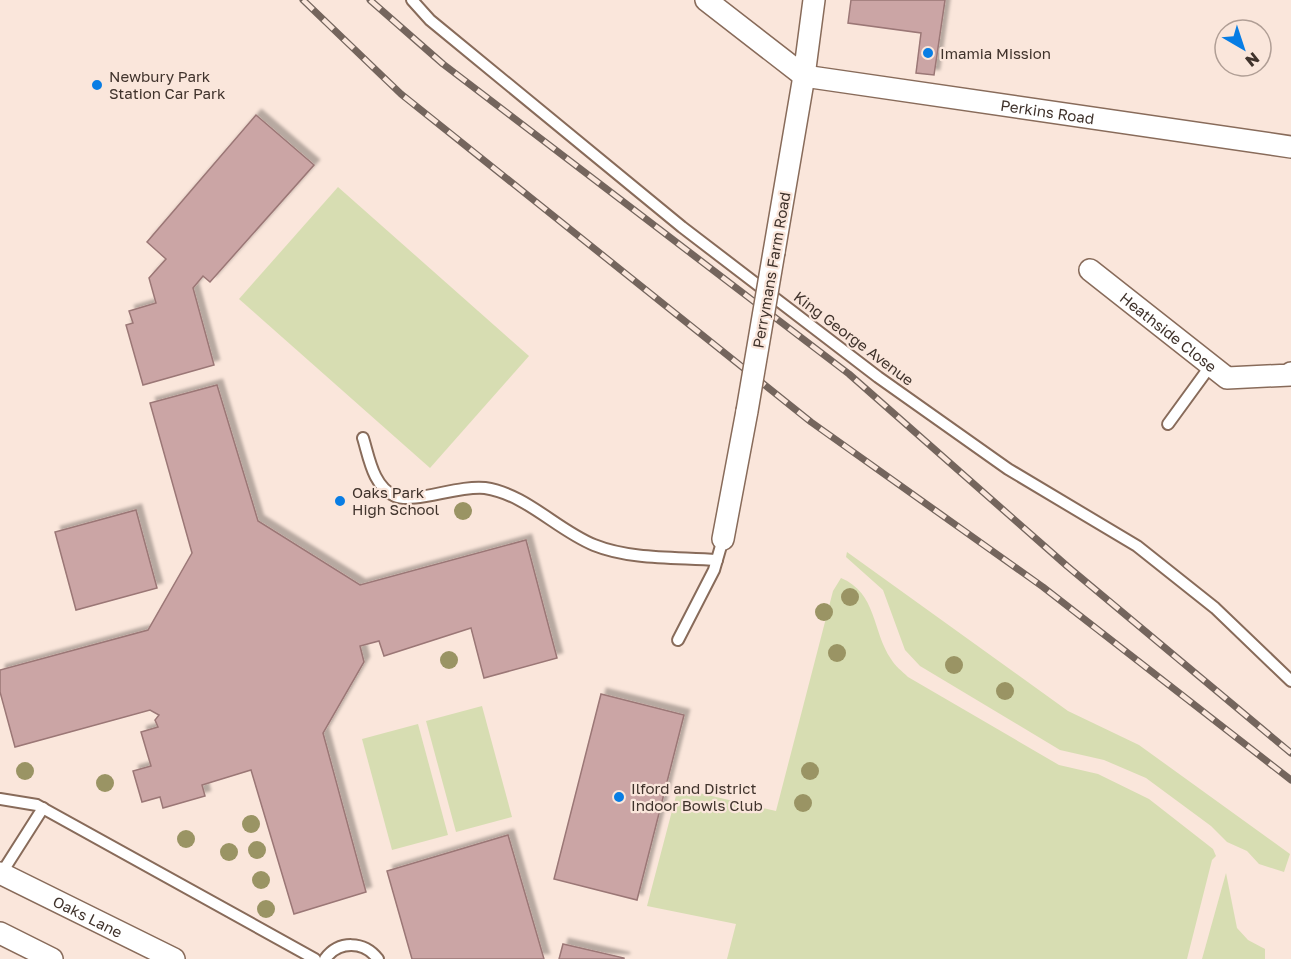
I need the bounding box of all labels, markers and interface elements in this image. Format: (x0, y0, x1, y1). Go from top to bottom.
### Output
north arrow (1213, 18, 1273, 78)
place label: Imamia Mission (940, 44, 1051, 62)
marker: Imamia Mission (921, 46, 935, 60)
text: N (1241, 48, 1263, 71)
place label: Newbury Park Station Car Park (109, 67, 226, 102)
marker: Newbury Park Station Car Park (90, 78, 104, 92)
street label: Perkins Road (999, 96, 1095, 127)
street label: Perrymans Farm Road (748, 190, 794, 350)
street label: King George Avenue (791, 287, 918, 389)
street label: Heathside Close (1117, 288, 1221, 376)
place label: Oaks Park High School (352, 483, 440, 518)
marker: Oaks Park High School (333, 494, 347, 508)
place label: Ilford and District Indoor Bowls Club (631, 779, 763, 814)
marker: Ilford and District Indoor Bowls Club (612, 790, 626, 804)
street label: Oaks Lane (50, 892, 126, 941)

